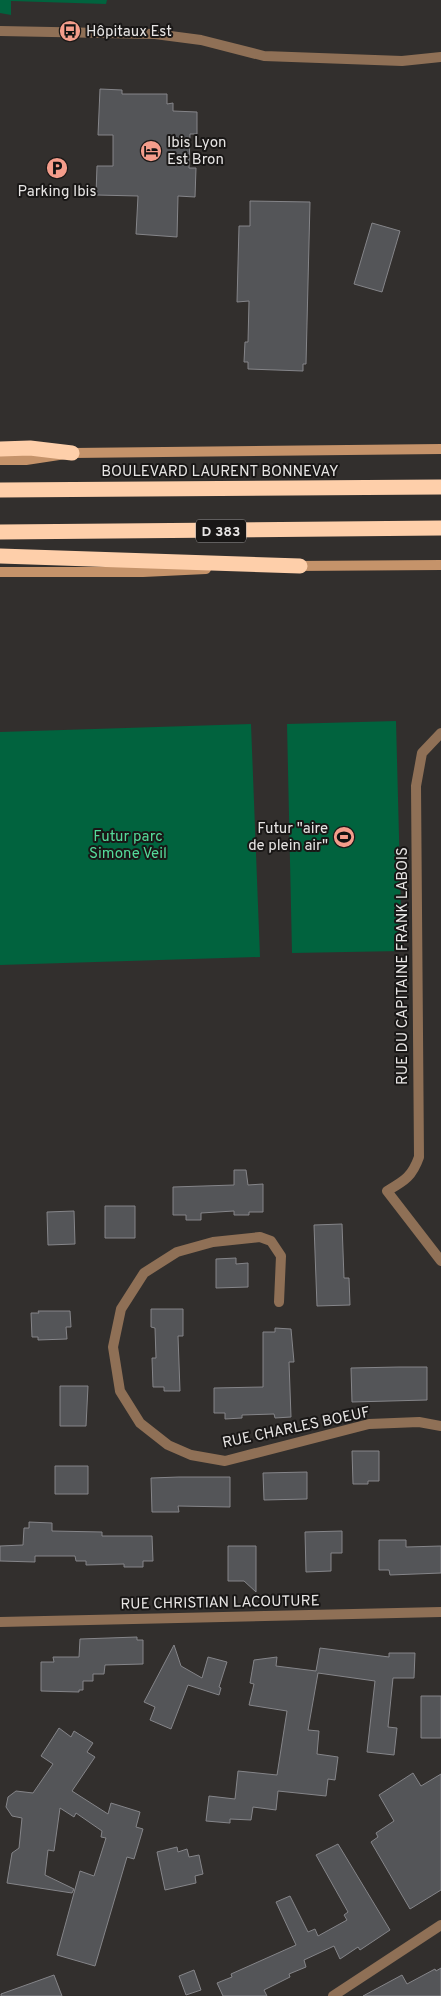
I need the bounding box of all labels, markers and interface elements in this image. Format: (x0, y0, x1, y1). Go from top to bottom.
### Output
bus stop icon: Hôpitaux Est (58, 19, 82, 43)
place label: Hôpitaux Est (86, 23, 172, 42)
place label: Ibis Lyon Est Bron (167, 134, 226, 170)
hotel icon: Ibis Lyon Est Bron (139, 139, 163, 163)
parking icon: Parking Ibis (45, 156, 69, 180)
place label: Parking Ibis (18, 183, 96, 202)
street label: BOULEVARD LAURENT BONNEVAY (101, 463, 339, 482)
road number: D 383 (196, 520, 246, 542)
place label: Futur "aire de plein air" (248, 820, 328, 856)
sports icon: Futur "aire de plein air" (332, 825, 356, 849)
park label: Futur parc Simone Veil (89, 828, 167, 864)
street label: RUE DU CAPITAINE FRANK LABOIS (394, 847, 413, 1085)
street label: RUE CHARLES BOEUF (221, 1404, 372, 1453)
street label: RUE CHRISTIAN LACOUTURE (120, 1592, 320, 1615)

